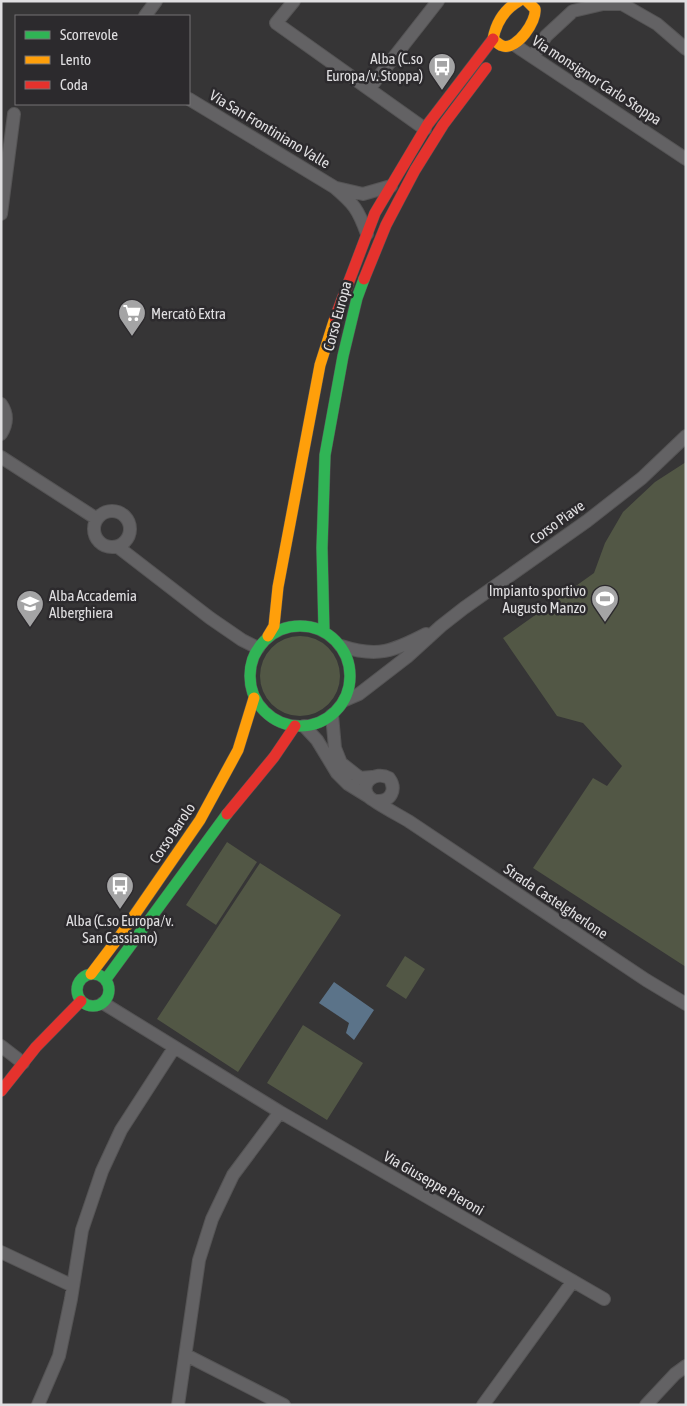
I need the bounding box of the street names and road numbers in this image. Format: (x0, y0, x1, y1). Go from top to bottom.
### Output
street label: Via monsignor Carlo Stoppa (529, 32, 665, 128)
street label: Via San Frontiniano Valle (207, 86, 333, 172)
street label: Corso Europa (319, 279, 355, 353)
street label: Corso Piave (527, 497, 588, 547)
street label: Corso Barolo (146, 800, 198, 866)
street label: Strada Castelgherlone (501, 860, 611, 942)
street label: Via Giuseppe Pieroni (381, 1147, 487, 1219)

